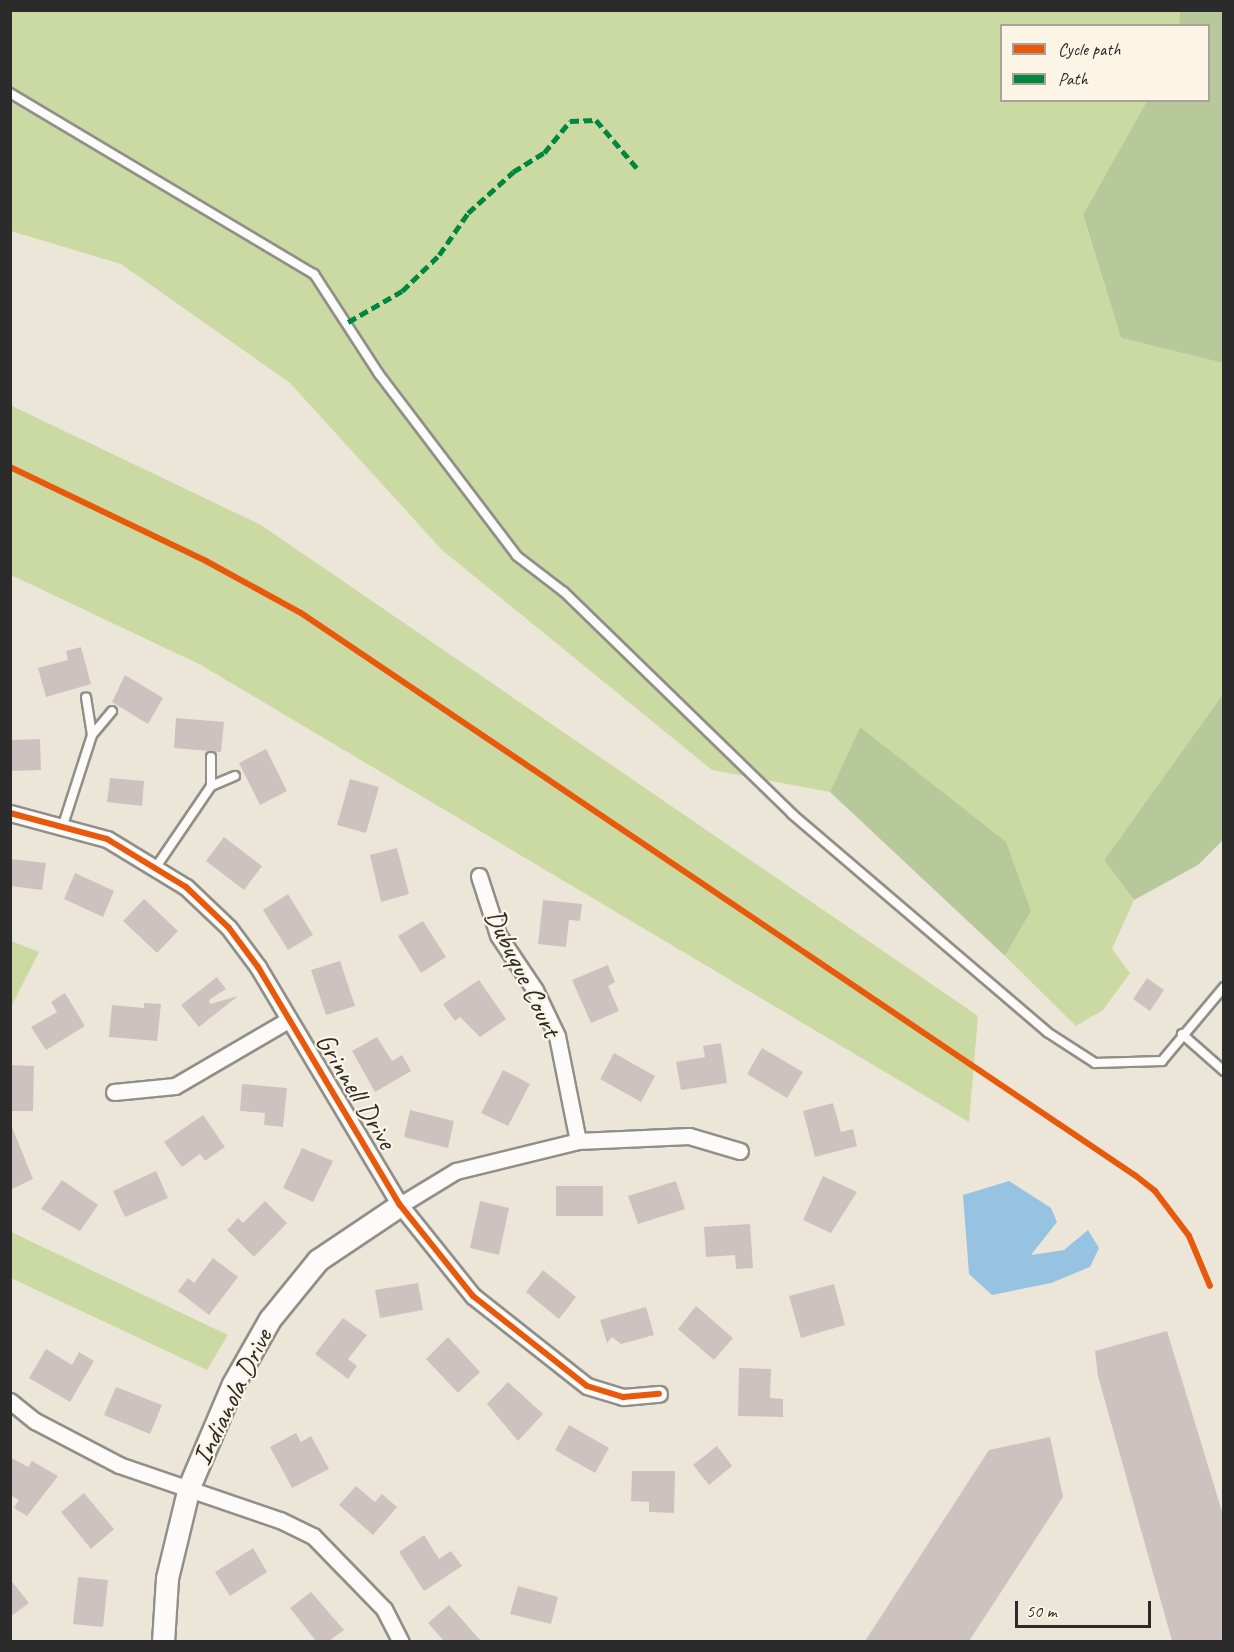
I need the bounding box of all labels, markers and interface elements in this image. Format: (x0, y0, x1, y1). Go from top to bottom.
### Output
legend (1000, 24, 1210, 102)
text: Cycle path (1058, 38, 1120, 60)
text: Path (1058, 68, 1088, 90)
street label: Dubuque Court (478, 903, 568, 1043)
street label: Grinnell Drive (308, 1027, 404, 1155)
street label: Indianola Drive (185, 1323, 279, 1471)
scale bar (1018, 1589, 1154, 1627)
text: 50 m (1026, 1600, 1057, 1622)

